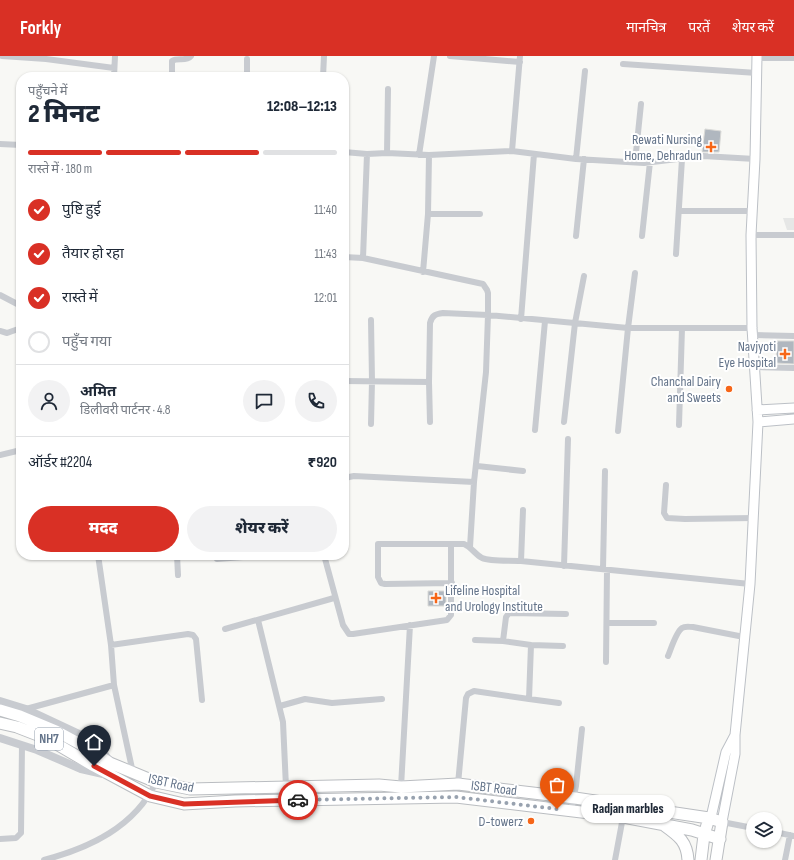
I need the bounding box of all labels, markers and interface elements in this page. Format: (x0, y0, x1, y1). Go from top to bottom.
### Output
text: Forkly (20, 17, 61, 40)
text: मानचित्र (626, 19, 666, 36)
text: परतें (688, 19, 710, 36)
text: शेयर करें (732, 19, 774, 36)
text: पहुँचने में (28, 83, 68, 99)
text: 12:08–12:13 (267, 97, 337, 116)
text: 2 मिनट (28, 99, 100, 130)
place label: Rewati Nursing Home, Dehradun (624, 131, 702, 164)
marker: Rewati Nursing Home, Dehradun (705, 141, 717, 153)
text: रास्ते में · 180 m (28, 161, 92, 177)
icon: check (28, 199, 50, 221)
text: पुष्टि हुई (62, 200, 101, 219)
text: 11:40 (314, 202, 337, 218)
icon: check (28, 243, 50, 265)
text: तैयार हो रहा (62, 244, 124, 263)
text: 11:43 (315, 246, 337, 262)
icon: check (28, 287, 50, 309)
text: रास्ते में (62, 288, 98, 307)
text: 12:01 (314, 290, 337, 306)
text: पहुँच गया (62, 332, 111, 351)
place label: Navjyoti Eye Hospital (719, 338, 776, 371)
marker: Navjyoti Eye Hospital (779, 348, 791, 360)
place label: Chanchal Dairy and Sweets (651, 373, 722, 406)
button: person (28, 380, 70, 422)
button: chat (243, 380, 285, 422)
button: phone (295, 380, 337, 422)
text: अमित (80, 382, 116, 401)
marker: Chanchal Dairy and Sweets (724, 384, 734, 394)
text: डिलीवरी पार्टनर · 4.8 (80, 402, 171, 418)
text: ऑर्डर #2204 (28, 453, 92, 472)
text: ₹920 (308, 453, 337, 472)
button: मदद (28, 506, 179, 552)
button: शेयर करें (187, 506, 337, 552)
place label: Lifeline Hospital and Urology Institute (445, 582, 543, 615)
marker: Lifeline Hospital and Urology Institute (430, 592, 442, 604)
pin (77, 725, 111, 766)
road number: NH7 (35, 728, 63, 750)
icon: home (83, 731, 105, 753)
pin (540, 768, 574, 809)
street label: ISBT Road (147, 770, 196, 796)
icon: bag (546, 774, 568, 796)
street label: ISBT Road (470, 777, 518, 799)
courier (278, 780, 318, 820)
icon: car (287, 789, 309, 811)
callout: Radjan marbles (581, 795, 675, 823)
text: Radjan marbles (592, 801, 664, 817)
map controls (746, 812, 782, 848)
button: layers (746, 812, 782, 848)
place label: D-towerz (479, 813, 523, 830)
marker: D-towerz (526, 816, 536, 826)

